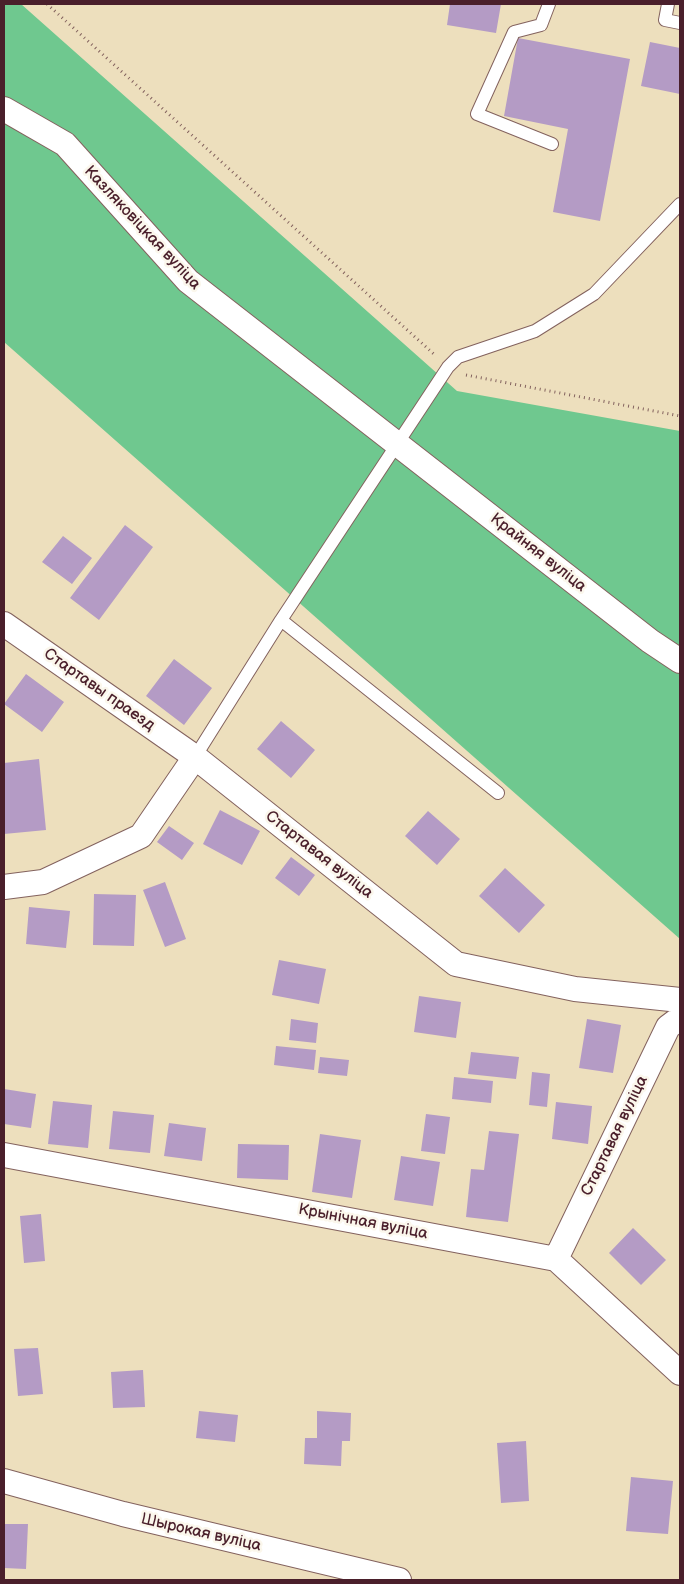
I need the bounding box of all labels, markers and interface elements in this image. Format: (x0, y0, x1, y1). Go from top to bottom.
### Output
street label: Казляковіцкая вуліца (80, 162, 204, 294)
street label: Крайняя вуліца (486, 510, 590, 596)
street label: Стартавы праезд (40, 645, 158, 735)
street label: Стартавая вуліца (261, 807, 377, 903)
street label: Стартавая вуліца (578, 1073, 652, 1199)
street label: Крынічная вуліца (297, 1200, 429, 1244)
street label: Шырокая вуліца (139, 1510, 263, 1556)

